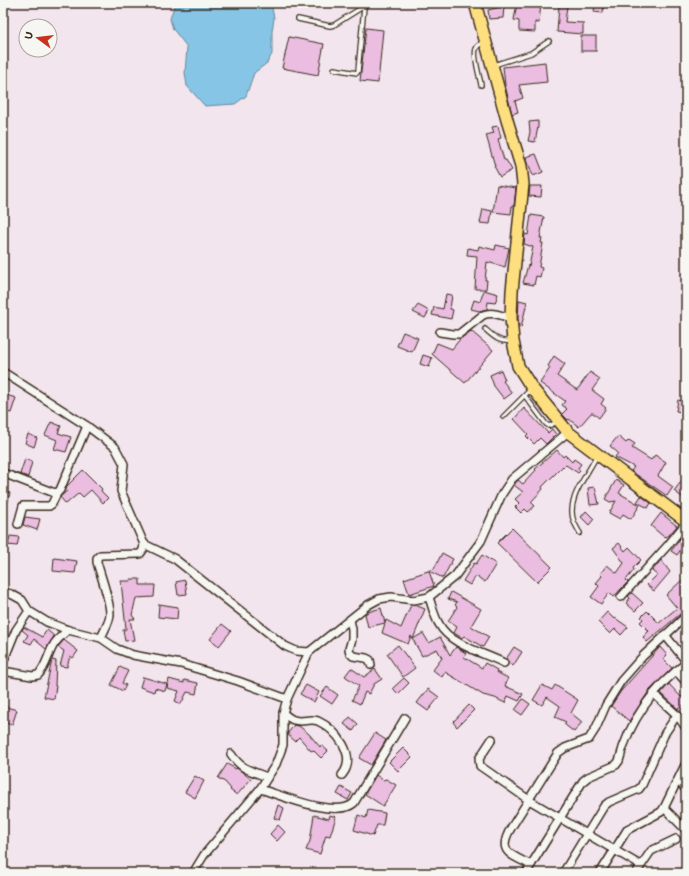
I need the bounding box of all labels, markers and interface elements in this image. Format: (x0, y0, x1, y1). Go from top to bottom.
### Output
north arrow (18, 18, 58, 58)
text: U (22, 30, 36, 41)

